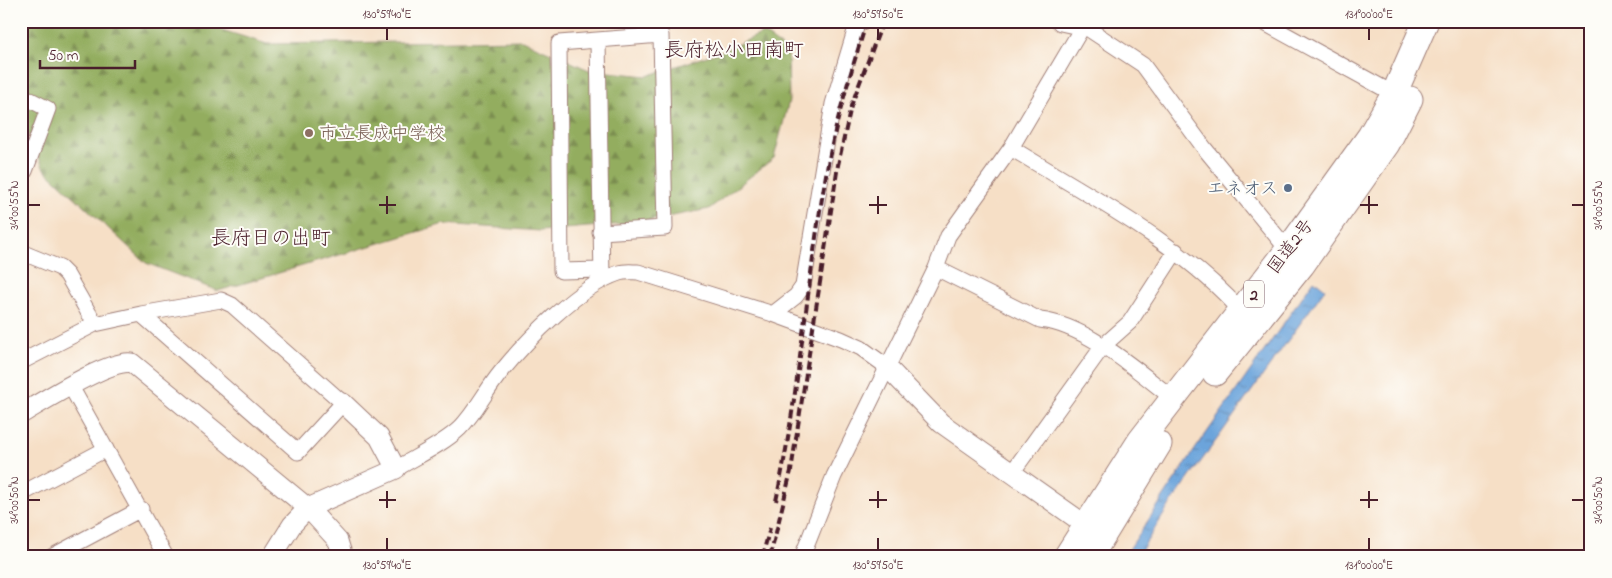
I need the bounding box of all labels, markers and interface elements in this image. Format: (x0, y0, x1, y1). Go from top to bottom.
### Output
text: 130°59'40"E (362, 6, 412, 24)
text: 130°59'50"E (852, 6, 904, 24)
text: 131°00'00"E (1345, 6, 1393, 24)
district label: 長府松小田南町 (664, 37, 804, 66)
scale bar (40, 38, 135, 70)
text: 50 m (48, 45, 79, 67)
place label: 市立長成中学校 (319, 122, 445, 148)
marker: 市立長成中学校 (303, 127, 315, 139)
place label: エネオス (1207, 177, 1278, 203)
text: 34°00'55"N (6, 180, 24, 230)
text: 34°00'55"N (1590, 180, 1608, 230)
marker: エネオス (1282, 182, 1294, 194)
street label: 国道2号 (1262, 214, 1321, 280)
district label: 長府日の出町 (211, 225, 331, 254)
road number: 2 (1244, 280, 1264, 308)
text: 34°00'50"N (6, 476, 24, 524)
text: 34°00'50"N (1590, 476, 1608, 524)
text: 130°59'40"E (362, 557, 412, 575)
text: 130°59'50"E (852, 557, 904, 575)
text: 131°00'00"E (1345, 557, 1393, 575)

